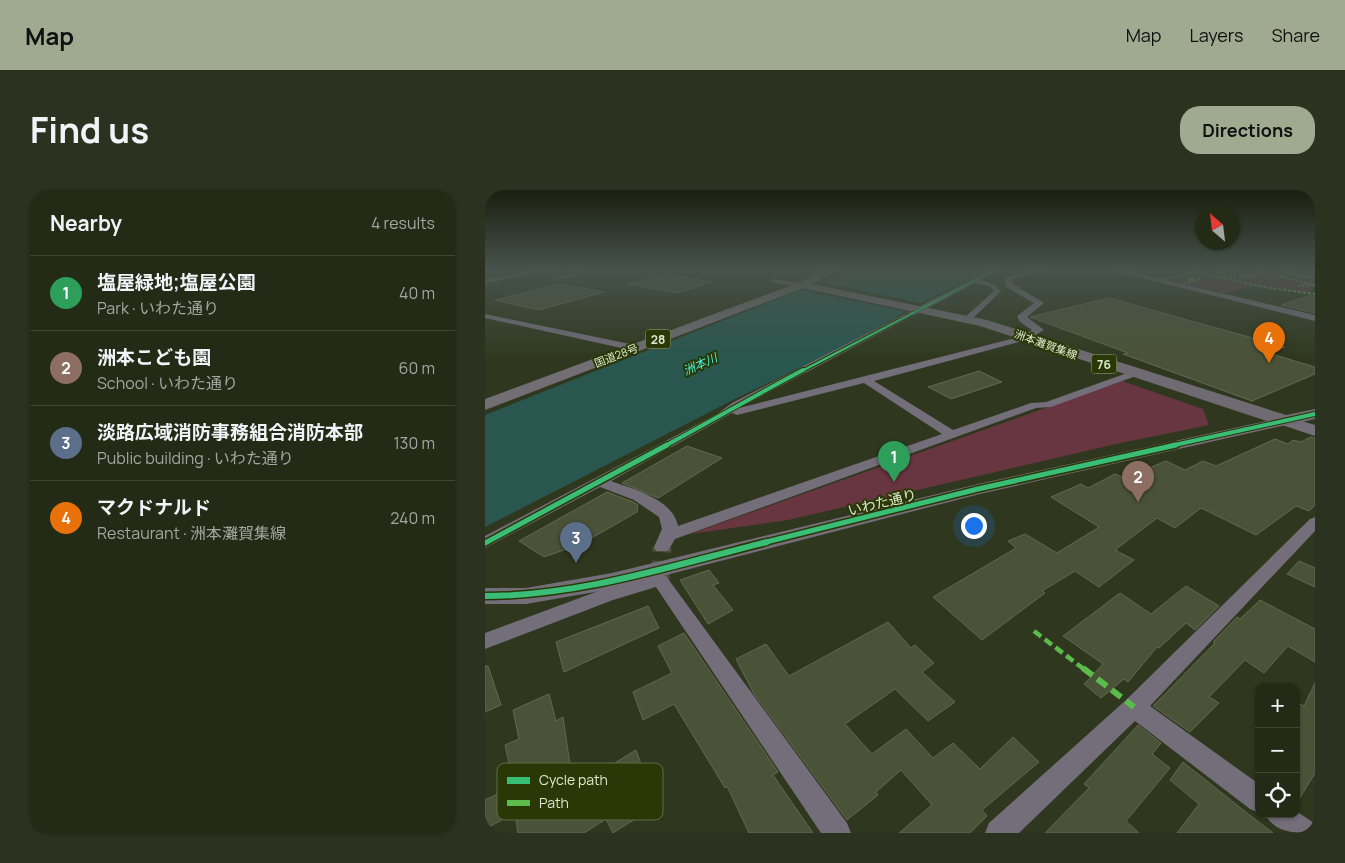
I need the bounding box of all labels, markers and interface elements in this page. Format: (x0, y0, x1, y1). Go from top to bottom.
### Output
text: Map (25, 19, 74, 52)
text: Map (1126, 23, 1161, 47)
text: Layers (1189, 23, 1243, 47)
text: Share (1271, 23, 1320, 47)
text: Find us (30, 106, 149, 154)
button: Directions (1180, 106, 1315, 154)
north arrow (1195, 205, 1240, 250)
text: Nearby (50, 209, 122, 237)
text: 4 results (371, 212, 435, 234)
text: 塩屋緑地;塩屋公園 (97, 269, 256, 295)
text: 1 (62, 282, 70, 304)
text: 40 m (399, 282, 435, 304)
text: Park · いわた通り (97, 297, 219, 319)
pin: 4 (1253, 322, 1285, 363)
street label: 洲本灘賀集線 (1012, 326, 1080, 362)
road number: 28 (645, 330, 671, 348)
street label: 国道28号 (592, 340, 640, 370)
text: 洲本こども園 (97, 344, 211, 370)
water label: 洲本川 (680, 348, 722, 379)
road number: 76 (1091, 354, 1117, 373)
text: 2 (61, 357, 71, 379)
text: 60 m (399, 357, 435, 379)
text: School · いわた通り (97, 372, 238, 394)
text: 淡路広域消防事務組合消防本部 (97, 419, 363, 445)
text: 3 (61, 432, 71, 454)
text: 130 m (393, 432, 435, 454)
pin: 1 (878, 441, 910, 482)
text: Public building · いわた通り (97, 447, 294, 469)
pin: 2 (1122, 461, 1154, 502)
street label: いわた通り (846, 484, 918, 520)
text: マクドナルド (97, 494, 211, 520)
text: 4 (61, 507, 71, 529)
text: 240 m (390, 507, 435, 529)
your location (961, 513, 987, 539)
text: Restaurant · 洲本灘賀集線 (97, 522, 286, 544)
pin: 3 (560, 522, 592, 563)
map controls (1255, 683, 1300, 818)
button: + (1255, 683, 1300, 728)
button: − (1255, 728, 1300, 773)
legend (497, 763, 663, 820)
text: Cycle path (539, 770, 608, 789)
button: locate (1255, 773, 1300, 818)
text: Path (539, 793, 569, 812)

